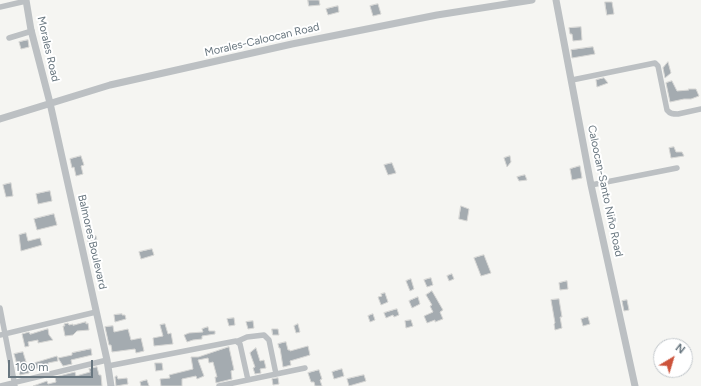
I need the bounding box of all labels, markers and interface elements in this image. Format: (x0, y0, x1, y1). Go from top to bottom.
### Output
street label: Morales Road (34, 15, 62, 83)
street label: Morales-Caloocan Road (203, 20, 321, 60)
street label: Caloocan-Santo Niño Road (585, 124, 625, 258)
street label: Balmores Boulevard (75, 193, 109, 291)
north arrow (653, 338, 693, 378)
text: N (673, 341, 687, 357)
scale bar (10, 352, 95, 378)
text: 100 m (15, 360, 49, 374)

